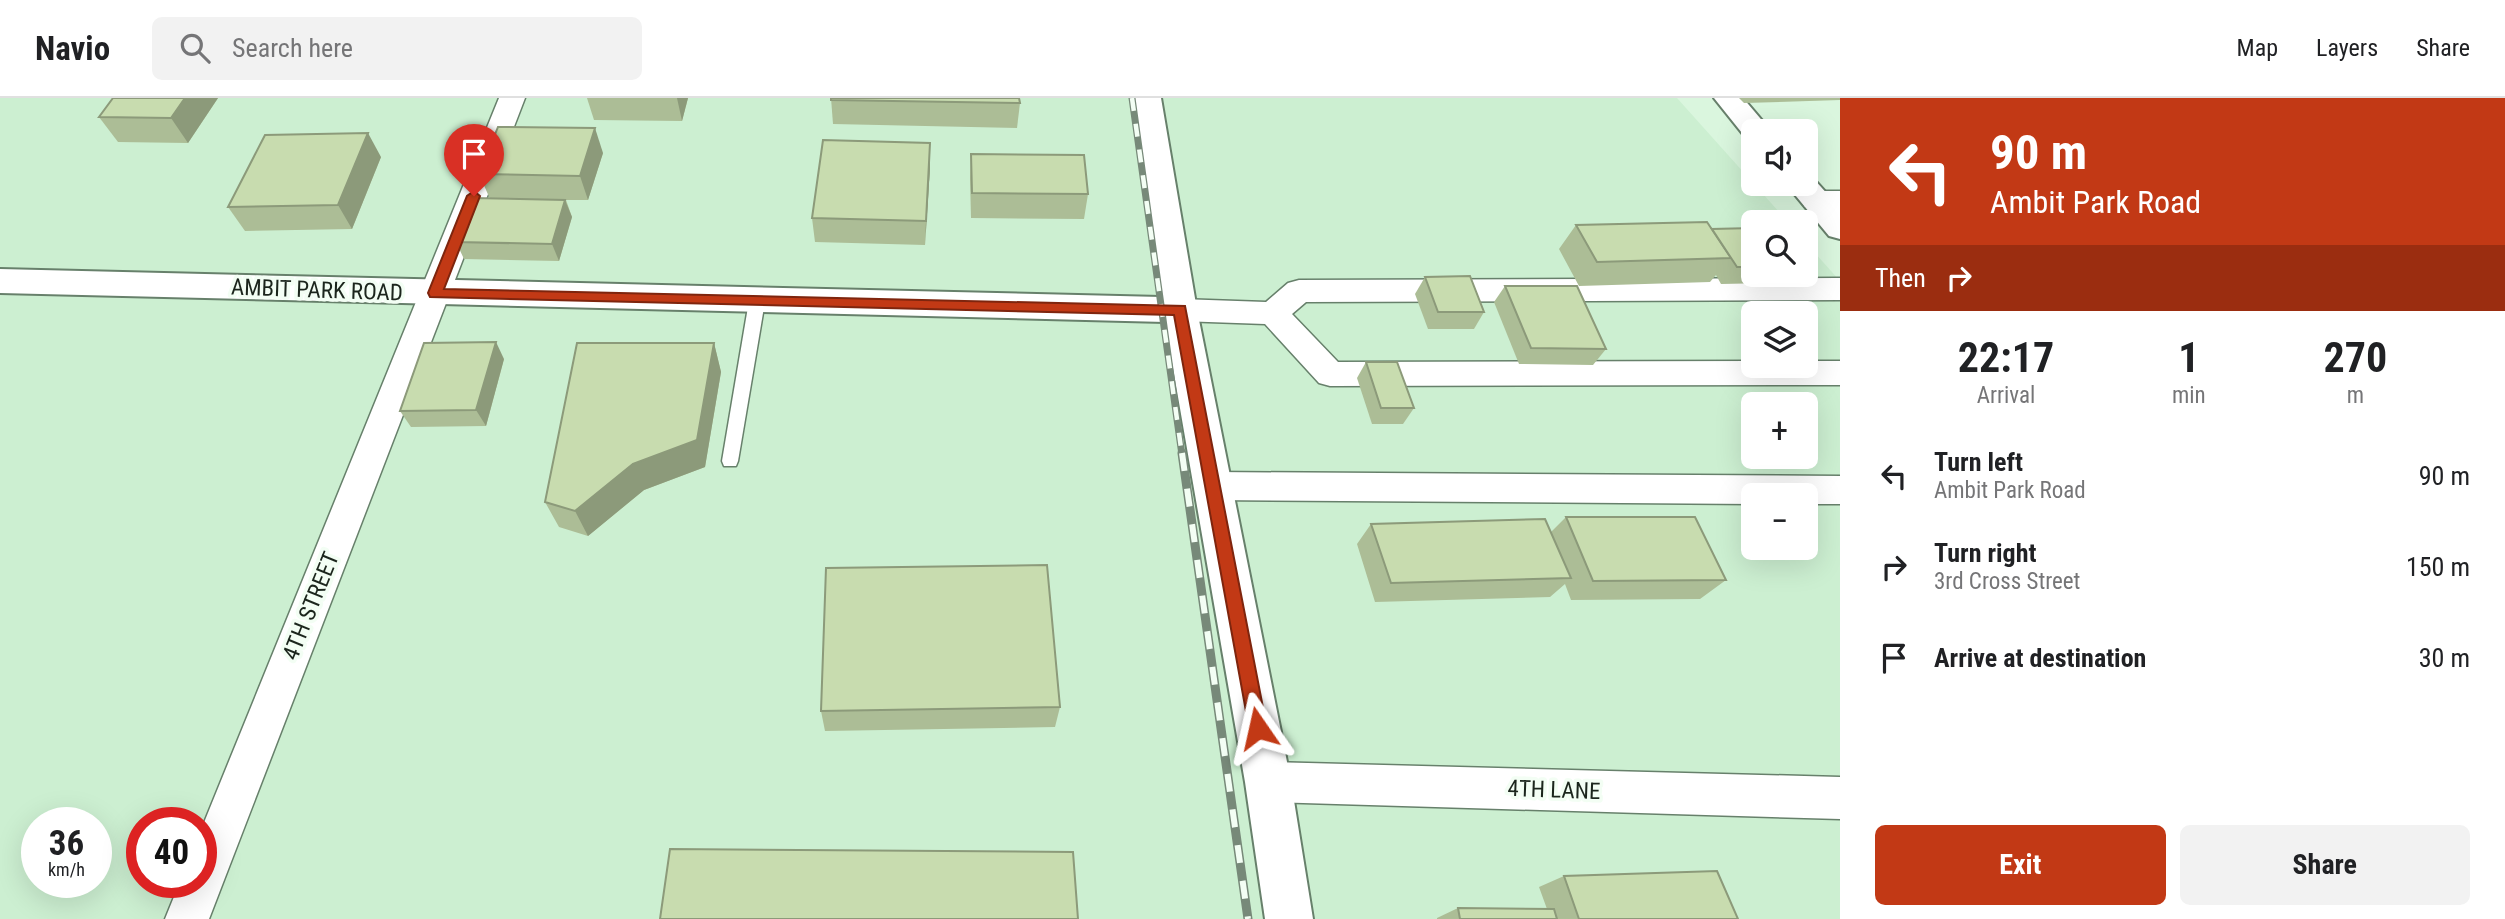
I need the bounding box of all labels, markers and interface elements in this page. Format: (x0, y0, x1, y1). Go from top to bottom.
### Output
search box (152, 17, 642, 80)
text: Navio (35, 29, 110, 68)
icon: search (176, 29, 214, 67)
text: Search here (232, 33, 353, 63)
text: Map (2237, 34, 2278, 62)
text: Layers (2316, 34, 2378, 62)
text: Share (2416, 34, 2470, 62)
map controls (1741, 119, 1818, 560)
button: sound (1741, 119, 1818, 196)
pin (444, 124, 504, 196)
text: 90 m (1990, 124, 2087, 181)
icon: left (1875, 126, 1966, 217)
icon: arrive (455, 135, 493, 173)
text: Ambit Park Road (1990, 183, 2201, 221)
button: search (1741, 210, 1818, 287)
icon: right (1940, 259, 1978, 297)
text: Then (1875, 263, 1926, 293)
street label: AMBIT PARK ROAD (231, 274, 403, 306)
button: layers (1741, 301, 1818, 378)
text: 22:17 (1958, 333, 2054, 382)
text: 1 (2178, 333, 2199, 382)
text: 270 (2323, 333, 2387, 382)
text: Arrival (1977, 382, 2035, 409)
text: min (2172, 382, 2206, 409)
text: m (2347, 382, 2364, 409)
button: + (1741, 392, 1818, 469)
text: Turn left (1934, 447, 2023, 477)
icon: left (1875, 457, 1913, 495)
text: 90 m (2419, 461, 2470, 491)
text: Ambit Park Road (1934, 477, 2086, 504)
button: − (1741, 483, 1818, 560)
text: Turn right (1934, 538, 2036, 568)
street label: 4TH STREET (277, 548, 345, 664)
icon: right (1875, 548, 1913, 586)
text: 150 m (2406, 552, 2470, 582)
text: 3rd Cross Street (1934, 568, 2080, 595)
icon: arrive (1875, 639, 1913, 677)
text: Arrive at destination (1934, 643, 2146, 673)
text: 30 m (2419, 643, 2470, 673)
position arrow (1221, 691, 1295, 765)
street label: 4TH LANE (1507, 775, 1601, 805)
speed limit sign: 40 (126, 807, 217, 898)
text: 36 (49, 823, 84, 864)
button: Exit (1875, 825, 2166, 905)
button: Share (2180, 825, 2470, 905)
text: km/h (48, 859, 85, 880)

